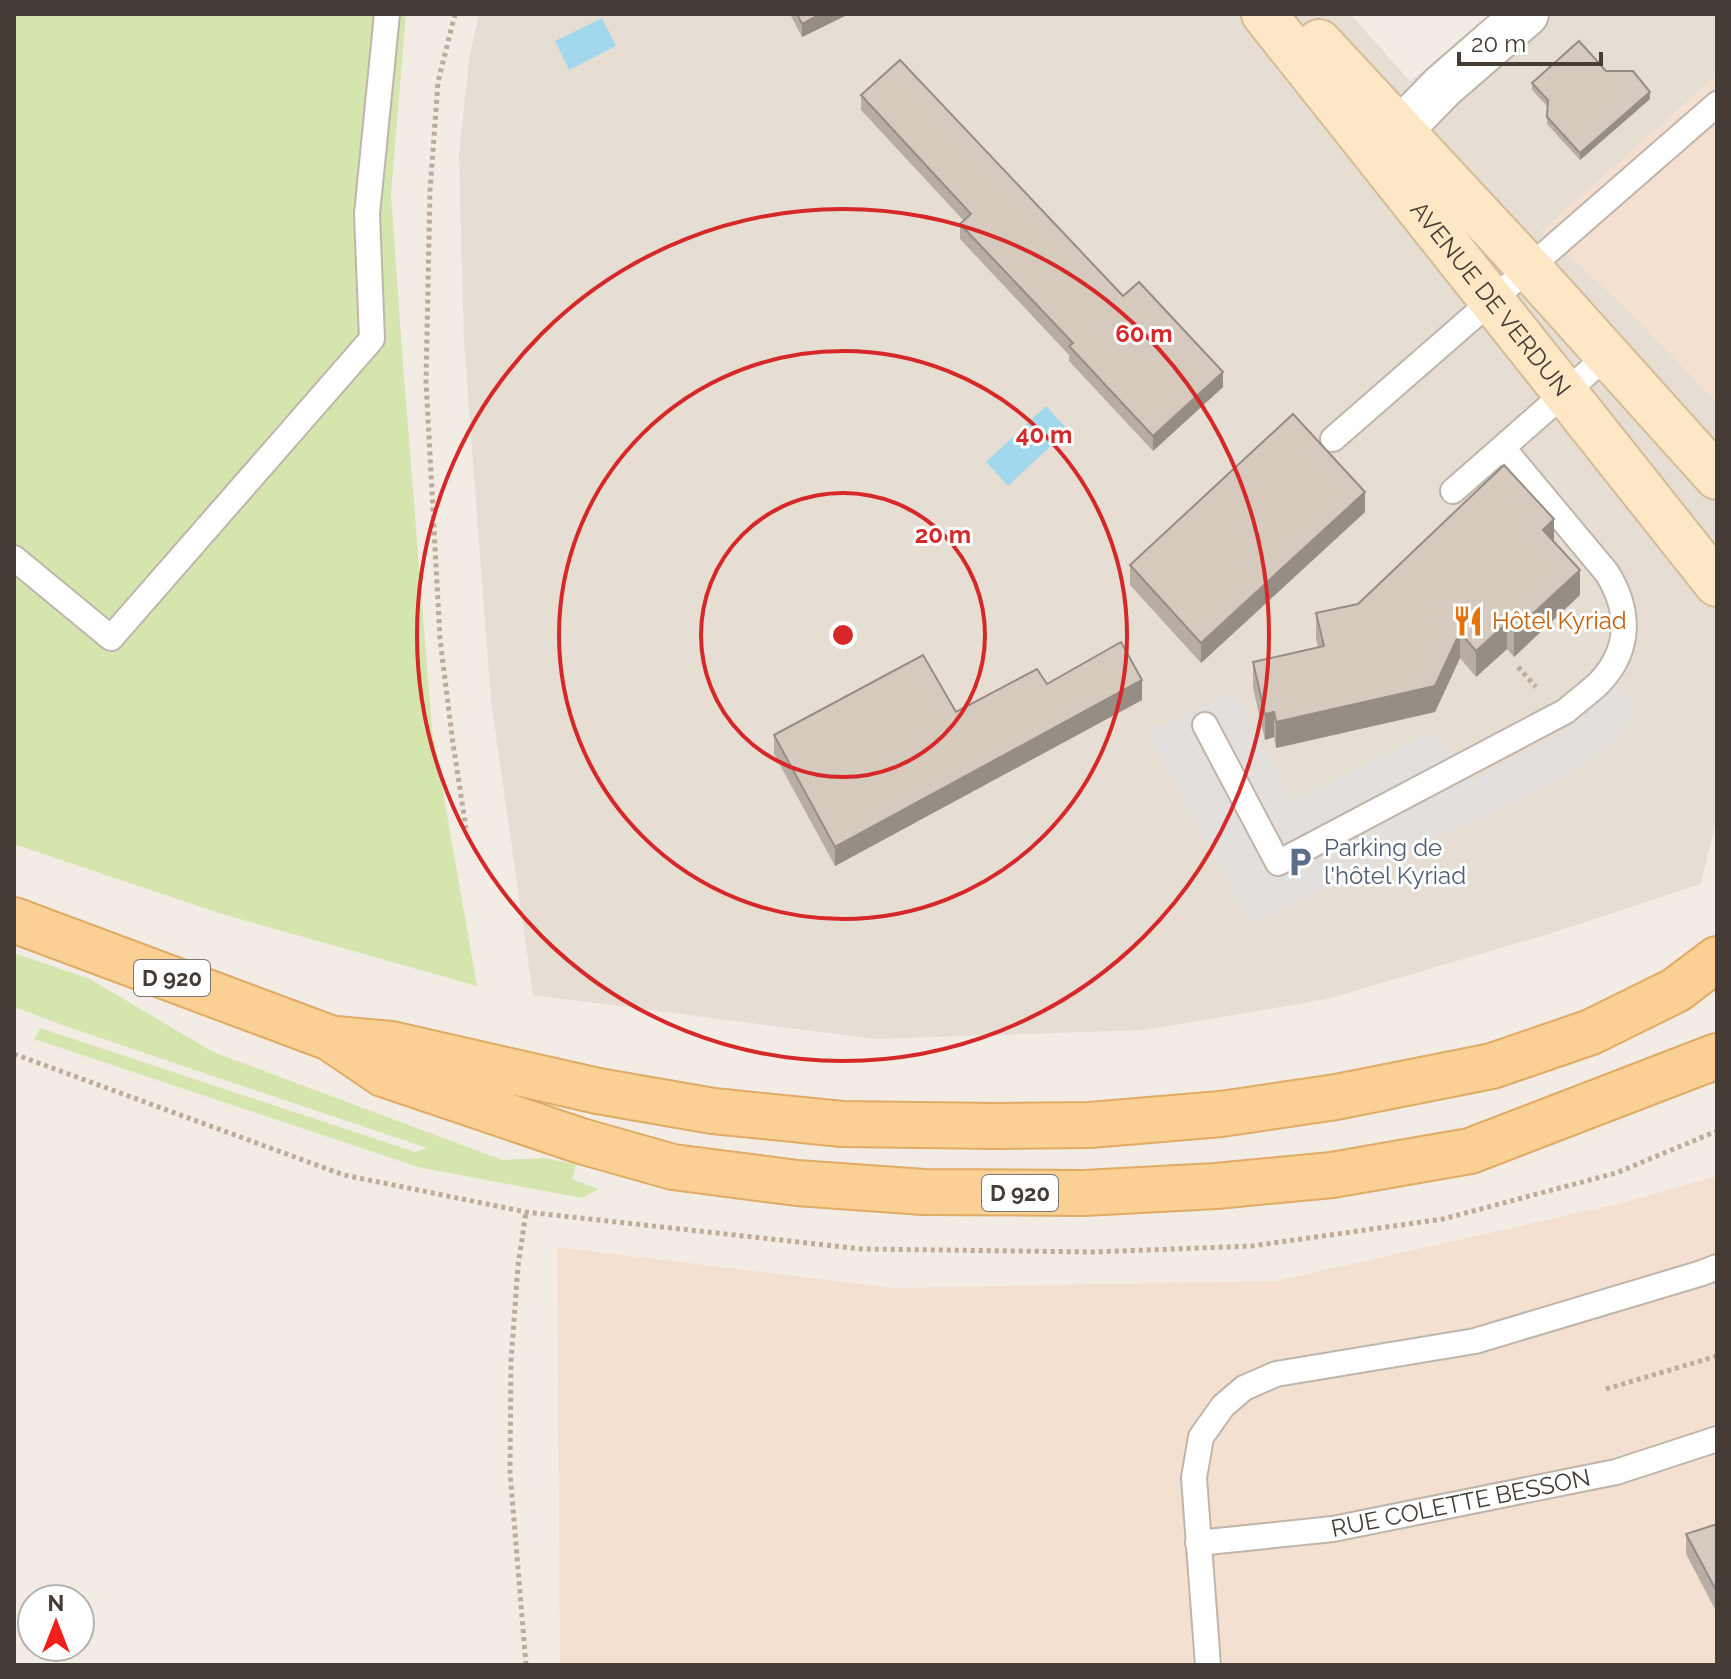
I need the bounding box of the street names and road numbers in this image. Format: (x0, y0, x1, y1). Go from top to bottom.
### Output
street label: AVENUE DE VERDUN (1405, 195, 1577, 402)
road number: D 920 (134, 960, 210, 996)
road number: D 920 (982, 1175, 1058, 1211)
street label: RUE COLETTE BESSON (1328, 1463, 1593, 1543)

